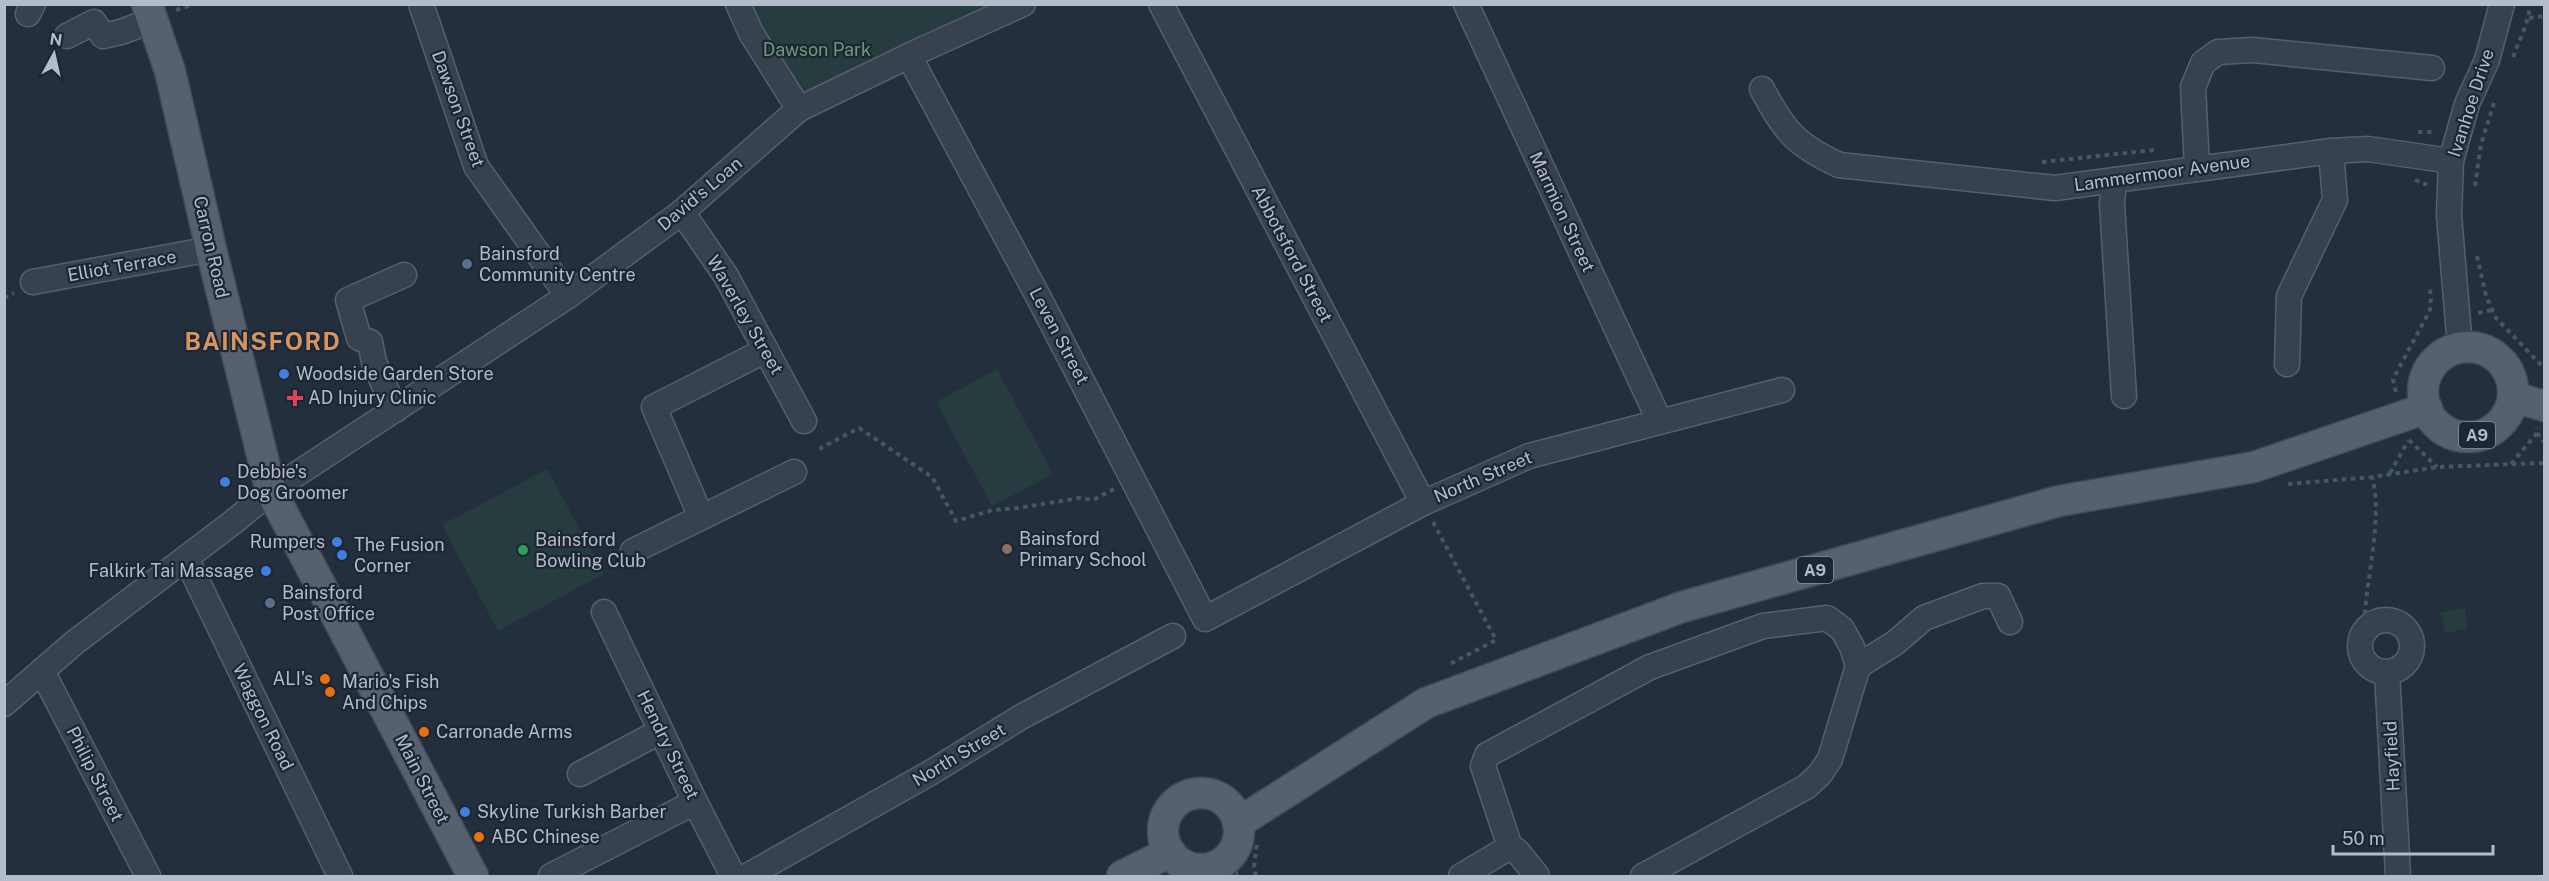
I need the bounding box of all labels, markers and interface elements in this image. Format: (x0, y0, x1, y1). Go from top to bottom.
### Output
north arrow (24, 24, 84, 84)
text: N (48, 29, 64, 50)
park label: Dawson Park (763, 39, 871, 60)
street label: Ivanhoe Drive (2443, 46, 2498, 160)
street label: Dawson Street (428, 48, 489, 170)
street label: Marmion Street (1525, 148, 1600, 275)
street label: Lammermoor Avenue (2073, 150, 2251, 195)
street label: David's Loan (653, 152, 746, 235)
street label: Abbotsford Street (1248, 182, 1337, 326)
street label: Carron Road (190, 194, 233, 300)
place label: Bainsford Community Centre (479, 243, 636, 285)
street label: Elliot Terrace (66, 246, 178, 285)
street label: Waverley Street (703, 252, 788, 378)
marker: Bainsford Community Centre (460, 257, 474, 271)
street label: Leven Street (1025, 284, 1094, 388)
district label: BAINSFORD (185, 327, 341, 355)
place label: Woodside Garden Store (296, 363, 494, 384)
marker: Woodside Garden Store (277, 367, 291, 381)
place label: AD Injury Clinic (308, 387, 437, 408)
marker: AD Injury Clinic (286, 389, 304, 407)
road number: A9 (2459, 422, 2495, 448)
street label: North Street (1430, 446, 1535, 507)
place label: Debbie's Dog Groomer (237, 461, 348, 503)
marker: Debbie's Dog Groomer (218, 475, 232, 489)
place label: Bainsford Primary School (1019, 528, 1147, 570)
place label: Bainsford Bowling Club (535, 529, 646, 571)
place label: Rumpers (250, 531, 325, 552)
place label: The Fusion Corner (354, 534, 445, 576)
marker: Rumpers (330, 535, 344, 549)
marker: Bainsford Primary School (1000, 542, 1014, 556)
marker: Bainsford Bowling Club (516, 543, 530, 557)
marker: The Fusion Corner (335, 548, 349, 562)
road number: A9 (1797, 557, 1833, 583)
place label: Falkirk Tai Massage (89, 560, 254, 581)
marker: Falkirk Tai Massage (259, 564, 273, 578)
place label: Bainsford Post Office (282, 582, 375, 624)
marker: Bainsford Post Office (263, 596, 277, 610)
street label: Waggon Road (229, 660, 298, 773)
place label: ALI's (273, 668, 313, 689)
place label: Mario's Fish And Chips (342, 671, 439, 713)
marker: ALI's (318, 672, 332, 686)
marker: Mario's Fish And Chips (323, 685, 337, 699)
street label: Hendry Street (633, 687, 704, 803)
street label: North Street (908, 719, 1009, 791)
street label: Hayfield (2379, 720, 2404, 792)
place label: Carronade Arms (436, 721, 572, 742)
street label: Philip Street (63, 723, 128, 825)
marker: Carronade Arms (417, 725, 431, 739)
street label: Main Street (391, 730, 454, 827)
place label: Skyline Turkish Barber (477, 801, 667, 822)
marker: Skyline Turkish Barber (458, 805, 472, 819)
scale bar (2333, 818, 2494, 856)
place label: ABC Chinese (491, 826, 600, 847)
text: 50 m (2342, 828, 2385, 849)
marker: ABC Chinese (472, 830, 486, 844)

